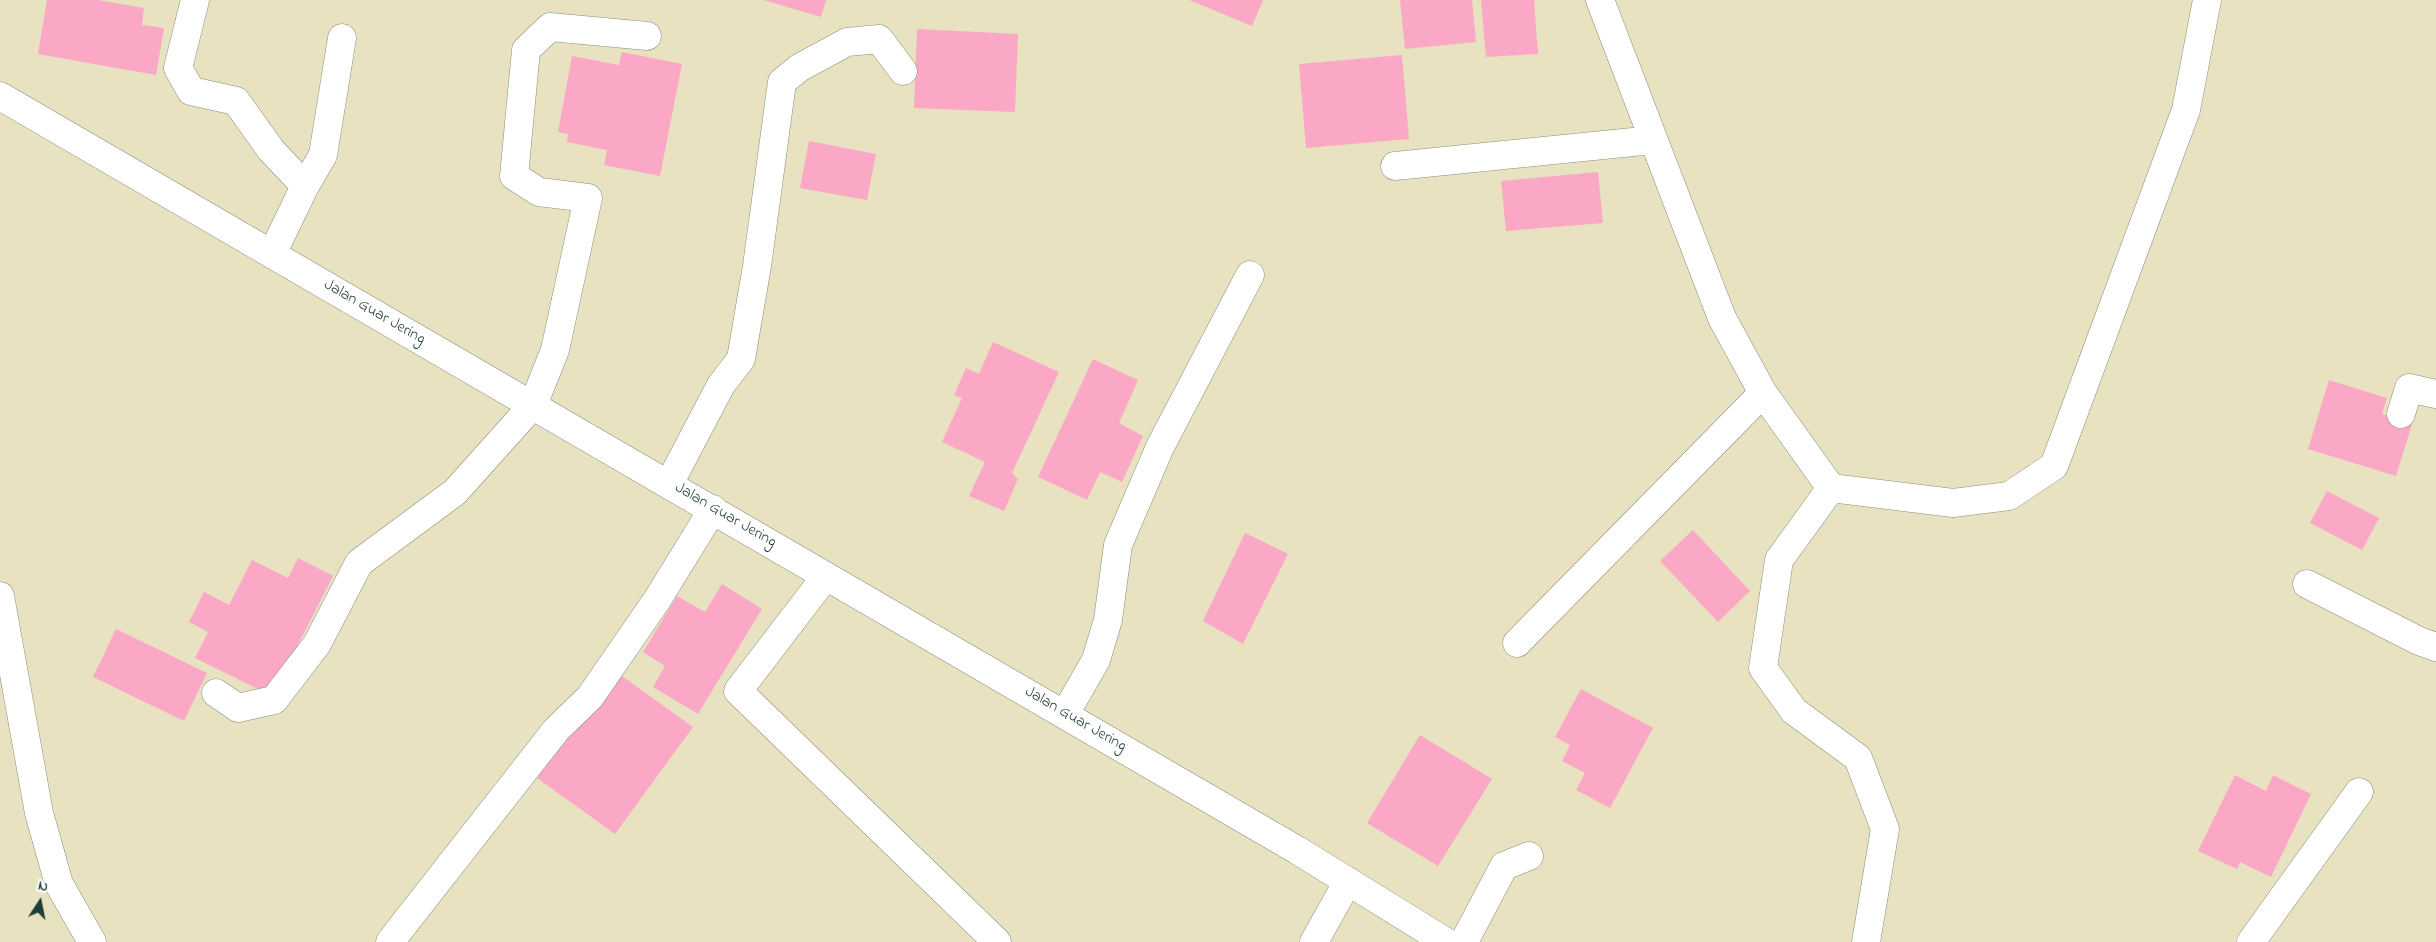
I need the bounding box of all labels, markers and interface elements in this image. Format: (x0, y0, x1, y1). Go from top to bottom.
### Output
street label: Jalan Guar Jering (320, 276, 428, 350)
street label: Jalan Guar Jering (671, 479, 779, 553)
street label: Jalan Guar Jering (1021, 683, 1129, 757)
text: N (36, 876, 50, 898)
north arrow (15, 877, 65, 927)

